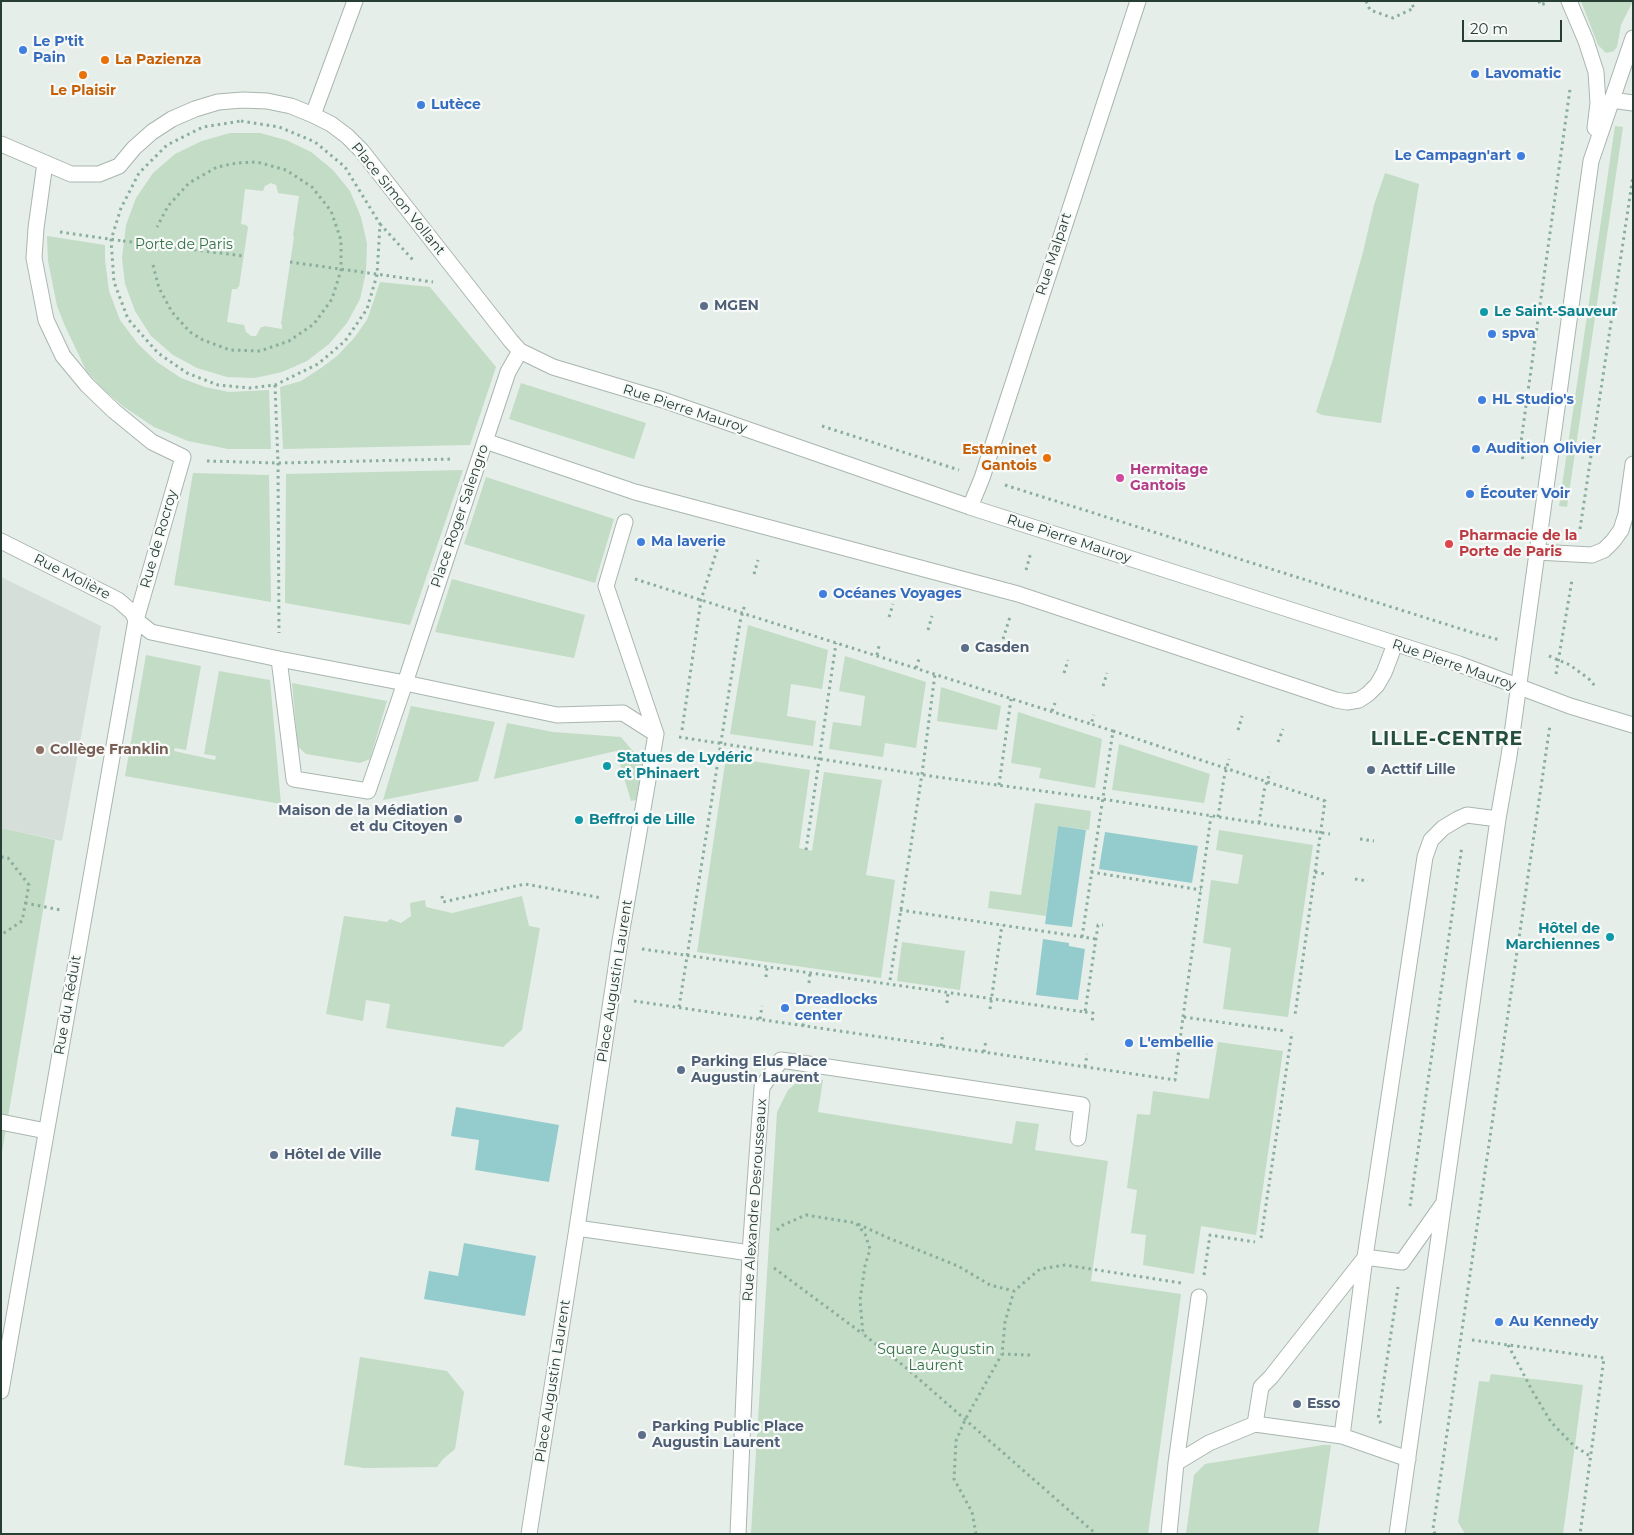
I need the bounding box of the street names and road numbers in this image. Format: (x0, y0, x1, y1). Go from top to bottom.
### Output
street label: Place Simon Vollant (347, 139, 449, 259)
street label: Rue Malpart (1033, 210, 1075, 298)
street label: Rue Pierre Mauroy (621, 381, 749, 437)
street label: Place Roger Salengro (428, 442, 492, 590)
street label: Rue de Rocroy (137, 488, 181, 590)
street label: Rue Pierre Mauroy (1005, 511, 1133, 567)
street label: Rue Molière (31, 551, 113, 603)
street label: Rue Pierre Mauroy (1390, 636, 1518, 694)
street label: Place Augustin Laurent (594, 898, 636, 1064)
street label: Rue du Réduit (51, 954, 85, 1056)
street label: Rue Alexandre Desrousseaux (740, 1098, 770, 1302)
street label: Place Augustin Laurent (532, 1298, 574, 1464)

